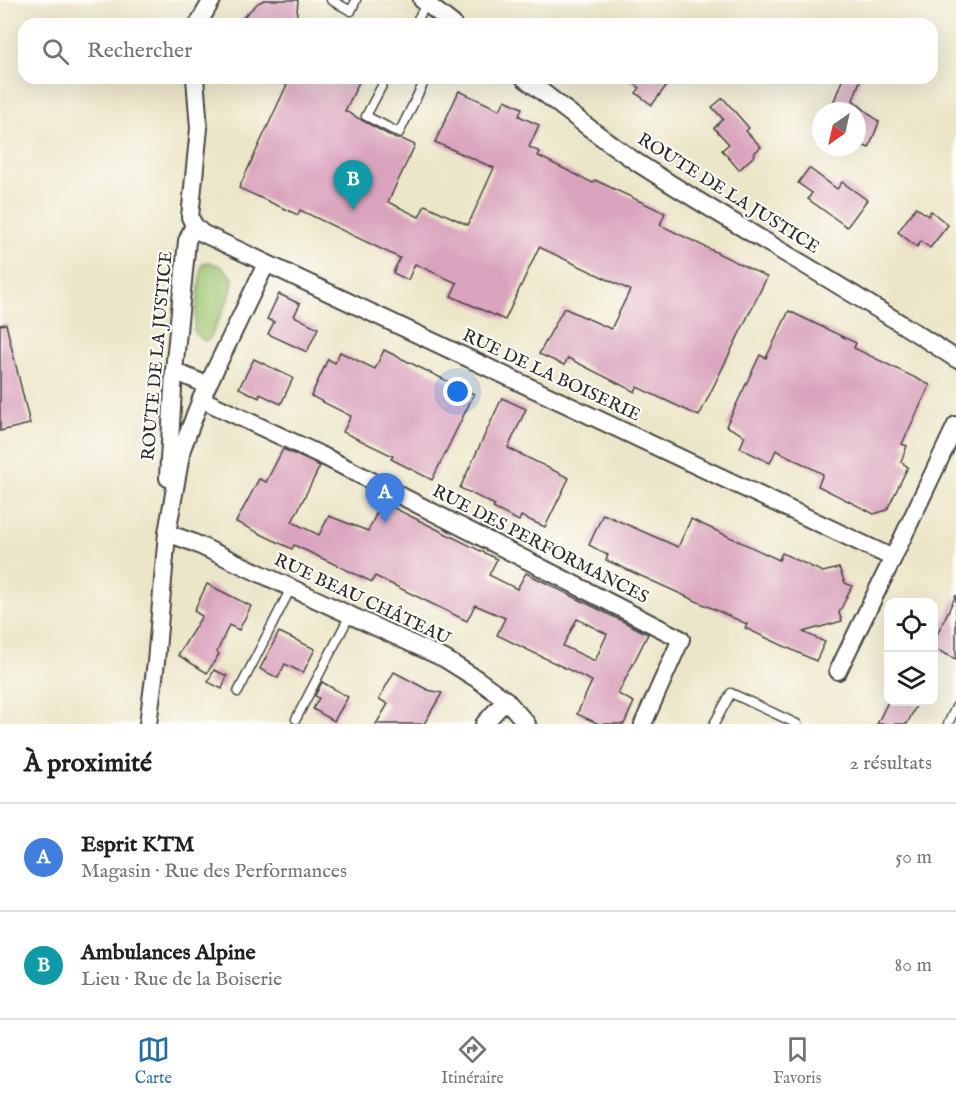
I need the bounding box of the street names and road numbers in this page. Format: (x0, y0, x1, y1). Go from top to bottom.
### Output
street label: ROUTE DE LA JUSTICE (633, 129, 823, 259)
street label: ROUTE DE LA JUSTICE (137, 250, 179, 462)
street label: RUE DE LA BOISERIE (458, 325, 644, 427)
street label: RUE DES PERFORMANCES (428, 480, 652, 610)
street label: RUE BEAU CHÂTEAU (270, 547, 455, 651)

